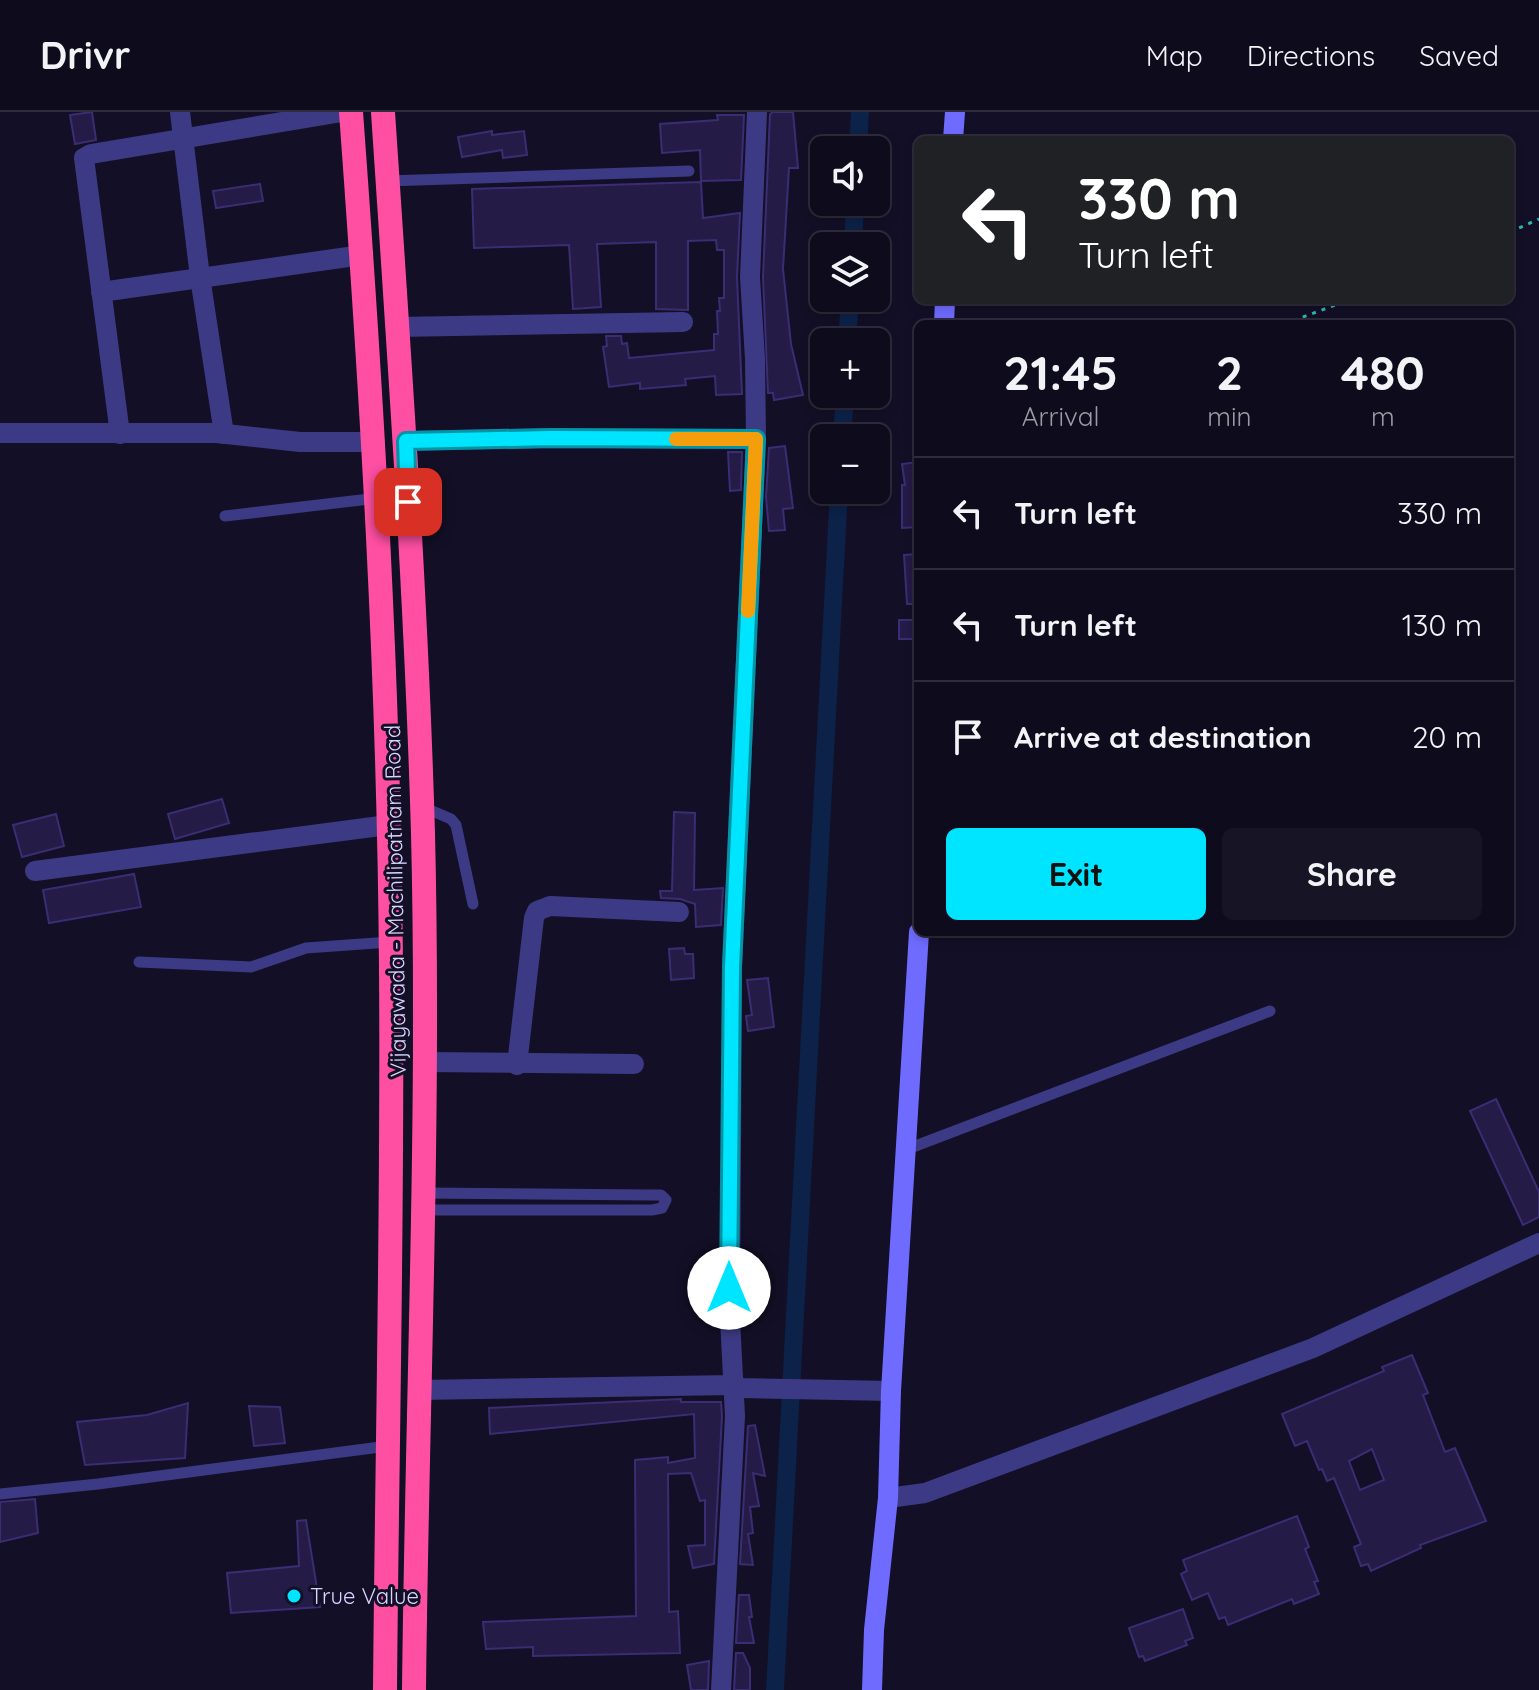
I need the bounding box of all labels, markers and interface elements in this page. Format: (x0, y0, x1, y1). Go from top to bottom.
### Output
text: Drivr (40, 31, 130, 79)
text: Map (1146, 38, 1203, 73)
text: Directions (1247, 38, 1375, 73)
text: Saved (1419, 38, 1499, 73)
map controls (810, 136, 890, 504)
button: sound (810, 136, 890, 216)
text: 330 m (1078, 163, 1240, 233)
icon: left (946, 168, 1050, 272)
button: layers (810, 232, 890, 312)
text: Turn left (1078, 232, 1214, 277)
button: + (810, 328, 890, 408)
text: 21:45 (1003, 342, 1118, 402)
text: 2 (1216, 342, 1243, 402)
text: 480 (1341, 342, 1425, 402)
text: Arrival (1022, 400, 1100, 433)
text: min (1207, 400, 1252, 433)
text: m (1371, 400, 1395, 433)
button: − (810, 424, 890, 504)
pin (374, 468, 442, 536)
icon: arrive (386, 480, 430, 524)
icon: left (946, 491, 990, 535)
text: Turn left (1014, 494, 1137, 532)
text: 330 m (1397, 494, 1482, 532)
icon: left (946, 603, 990, 647)
text: Turn left (1014, 606, 1137, 644)
text: 130 m (1402, 606, 1482, 644)
icon: arrive (946, 715, 990, 759)
text: Arrive at destination (1014, 718, 1312, 756)
text: 20 m (1412, 718, 1482, 756)
street label: Vijayawada - Machilipatnam Road (378, 725, 412, 1077)
button: Exit (946, 828, 1206, 920)
button: Share (1222, 828, 1482, 920)
position arrow (687, 1246, 771, 1330)
place label: True Value (310, 1582, 419, 1610)
marker: True Value (285, 1587, 303, 1605)

